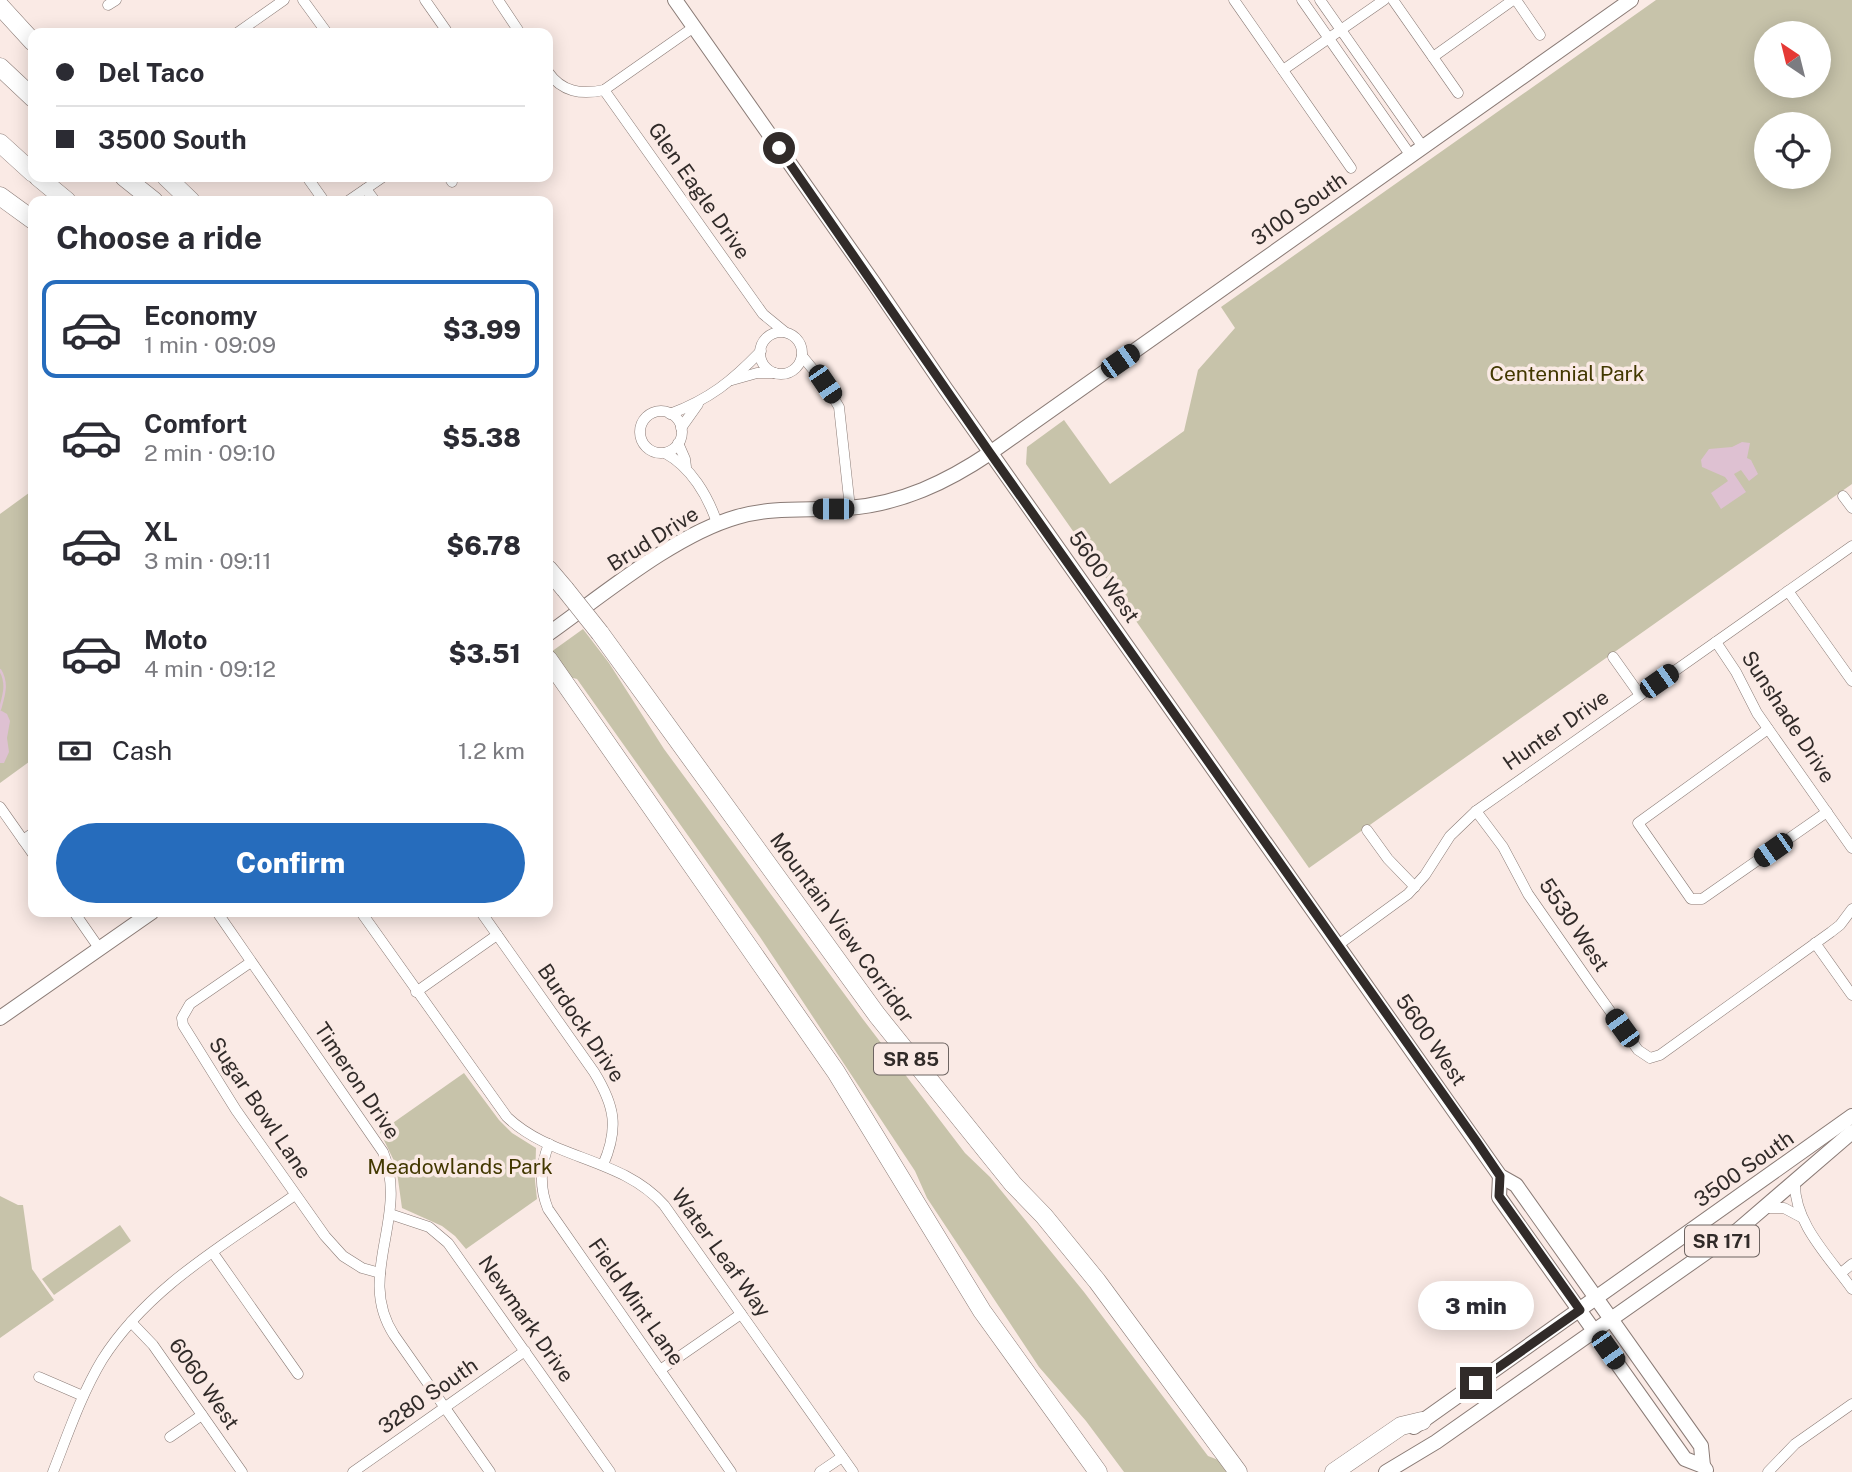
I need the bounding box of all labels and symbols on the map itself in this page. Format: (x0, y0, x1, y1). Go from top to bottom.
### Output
north arrow (1754, 21, 1830, 98)
street label: Glen Eagle Drive (643, 118, 756, 264)
route start (763, 132, 795, 164)
street label: 3100 South (1246, 167, 1351, 251)
car (1097, 340, 1144, 382)
car (805, 361, 846, 407)
park label: Centennial Park (1489, 361, 1645, 386)
car (813, 499, 855, 520)
street label: Brud Drive (603, 501, 703, 576)
street label: 5600 West (1064, 526, 1145, 627)
street label: Sunshade Drive (1736, 646, 1840, 787)
car (1636, 660, 1683, 702)
street label: Hunter Drive (1498, 684, 1613, 775)
street label: Mountain View Corridor (765, 828, 920, 1028)
car (1750, 829, 1797, 871)
street label: 5530 West (1534, 873, 1615, 976)
street label: Burdock Drive (533, 959, 630, 1087)
street label: 5600 West (1391, 989, 1472, 1090)
car (1602, 1005, 1643, 1051)
street label: Timeron Drive (309, 1018, 406, 1144)
street label: Sugar Bowl Lane (204, 1032, 317, 1183)
road number: SR 85 (874, 1044, 948, 1074)
street label: 3500 South (1689, 1125, 1798, 1212)
park label: Meadowlands Park (367, 1154, 553, 1179)
street label: Water Leaf Way (666, 1184, 776, 1322)
road number: SR 171 (1685, 1226, 1759, 1256)
street label: Field Mint Lane (583, 1233, 689, 1370)
street label: Newmark Drive (473, 1251, 579, 1387)
callout: 3 min (1418, 1282, 1534, 1330)
car (1588, 1327, 1629, 1373)
street label: 6060 West (164, 1333, 245, 1434)
street label: 3280 South (373, 1352, 482, 1439)
route end (1460, 1367, 1492, 1399)

